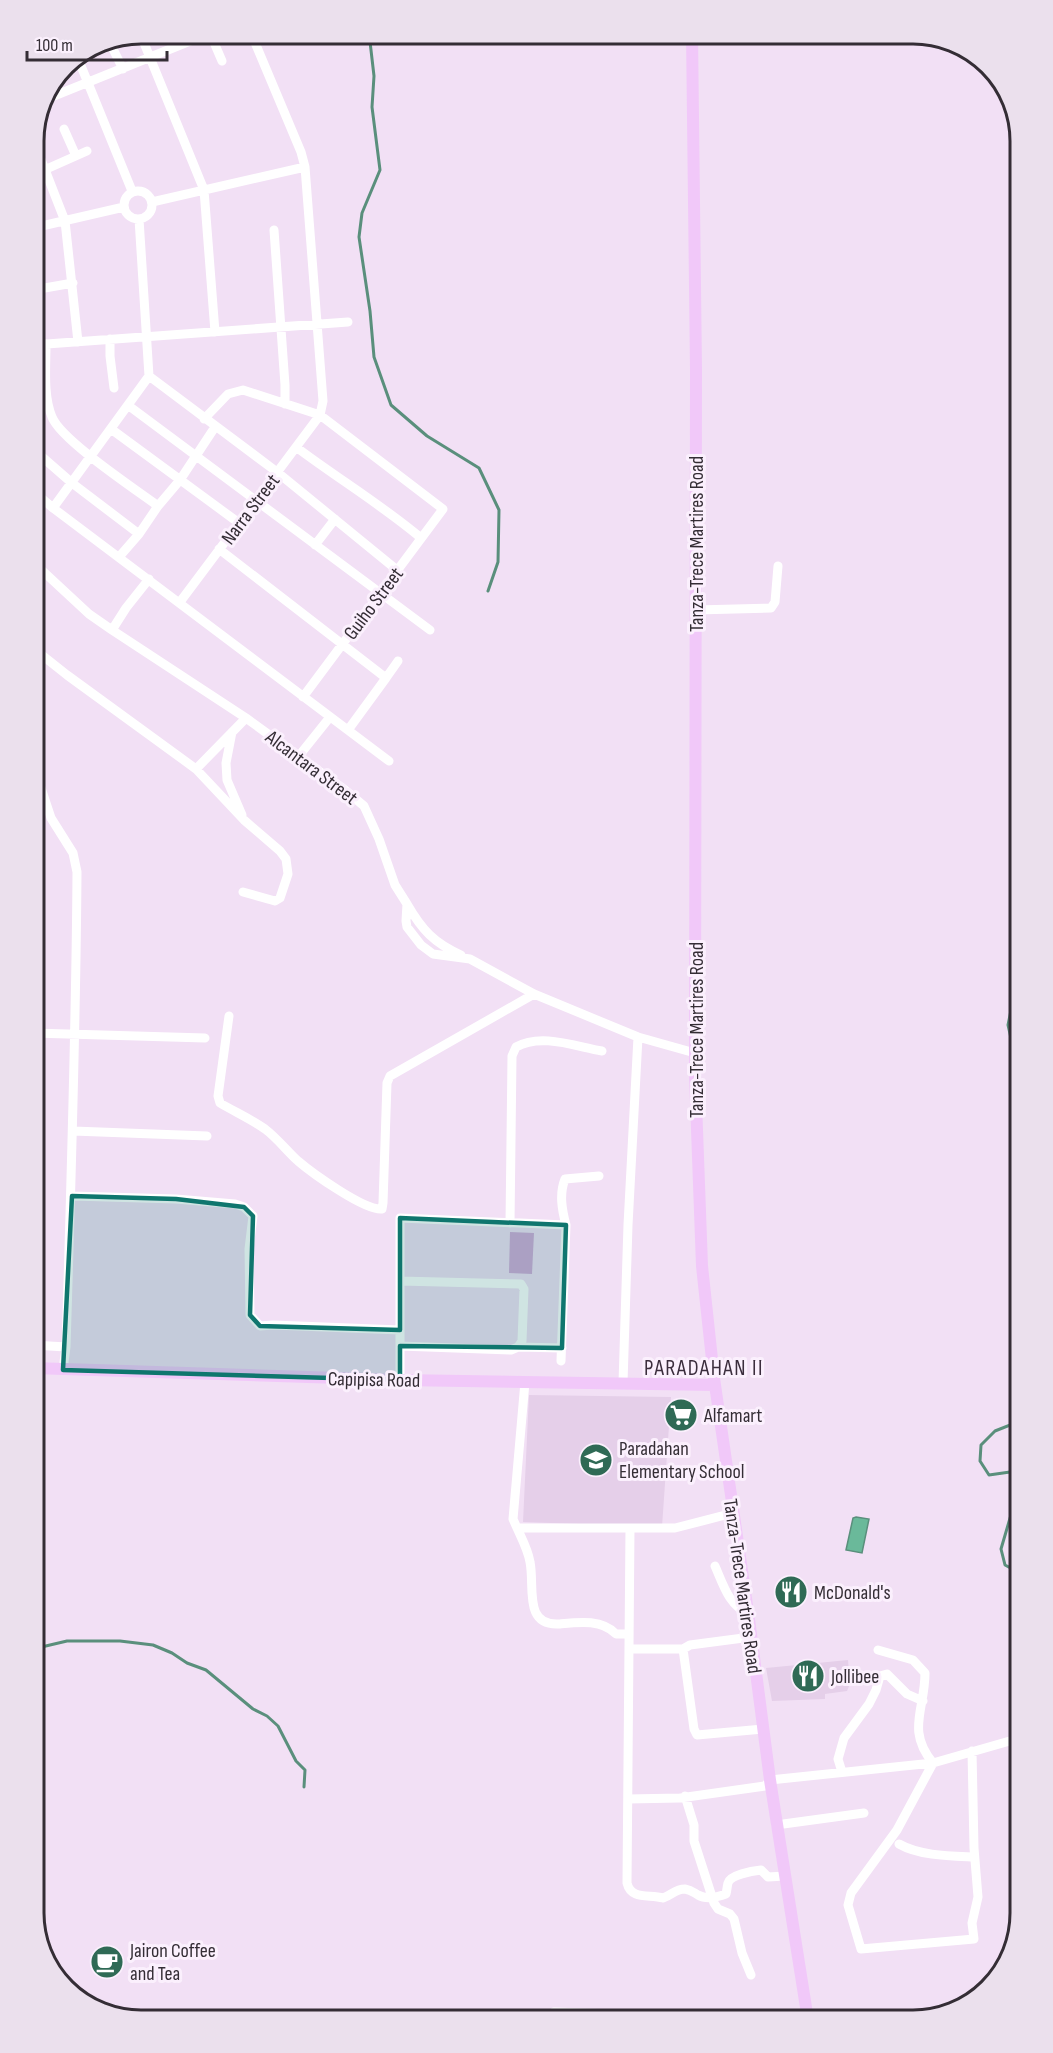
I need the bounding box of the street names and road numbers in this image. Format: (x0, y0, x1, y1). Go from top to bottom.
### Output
street label: Tanza-Trece Martires Road (685, 456, 709, 632)
street label: Narra Street (216, 470, 285, 550)
street label: Guiho Street (339, 563, 409, 645)
street label: Alcantara Street (260, 725, 362, 810)
street label: Tanza-Trece Martires Road (685, 942, 709, 1118)
street label: Capipisa Road (328, 1367, 420, 1393)
street label: Tanza-Trece Martires Road (718, 1497, 766, 1675)

